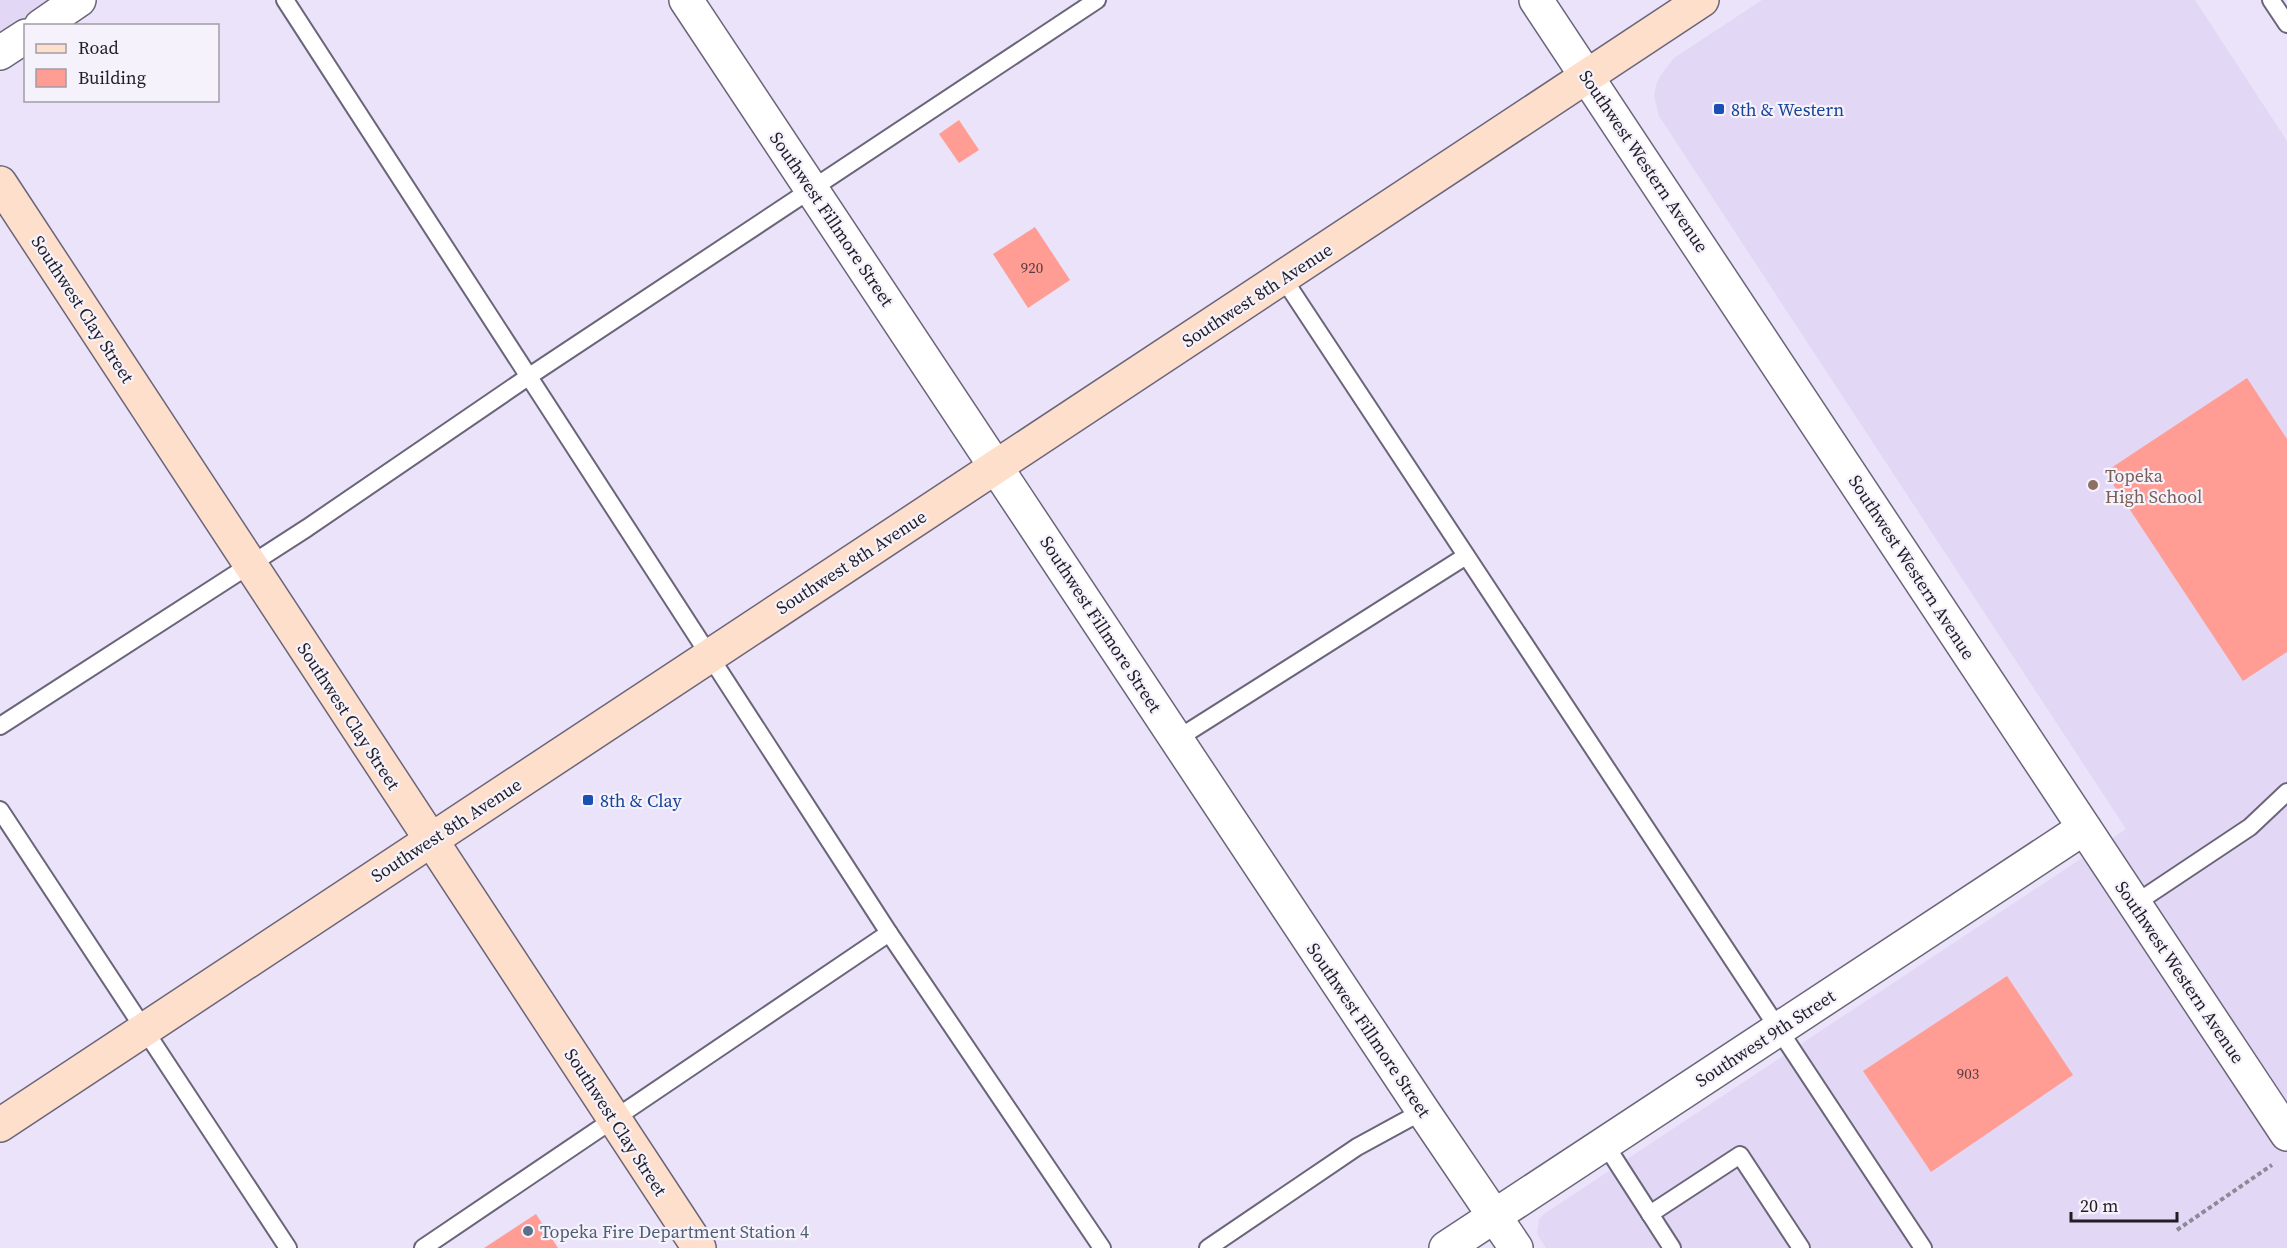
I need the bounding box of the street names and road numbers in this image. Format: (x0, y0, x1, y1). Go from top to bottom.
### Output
street label: Southwest Western Avenue (1573, 65, 1715, 257)
street label: Southwest Fillmore Street (764, 127, 900, 311)
street label: Southwest Clay Street (26, 230, 140, 388)
street label: Southwest 8th Avenue (1177, 237, 1337, 353)
street label: Southwest Western Avenue (1843, 470, 1981, 664)
street label: Southwest 8th Avenue (771, 504, 931, 620)
street label: Southwest Fillmore Street (1034, 531, 1168, 717)
street label: Southwest Clay Street (292, 637, 406, 795)
street label: Southwest 8th Avenue (366, 772, 526, 888)
street label: Southwest Western Avenue (2109, 876, 2251, 1068)
street label: Southwest Fillmore Street (1301, 938, 1437, 1122)
street label: Southwest 9th Street (1690, 983, 1840, 1093)
street label: Southwest Clay Street (559, 1043, 673, 1201)

